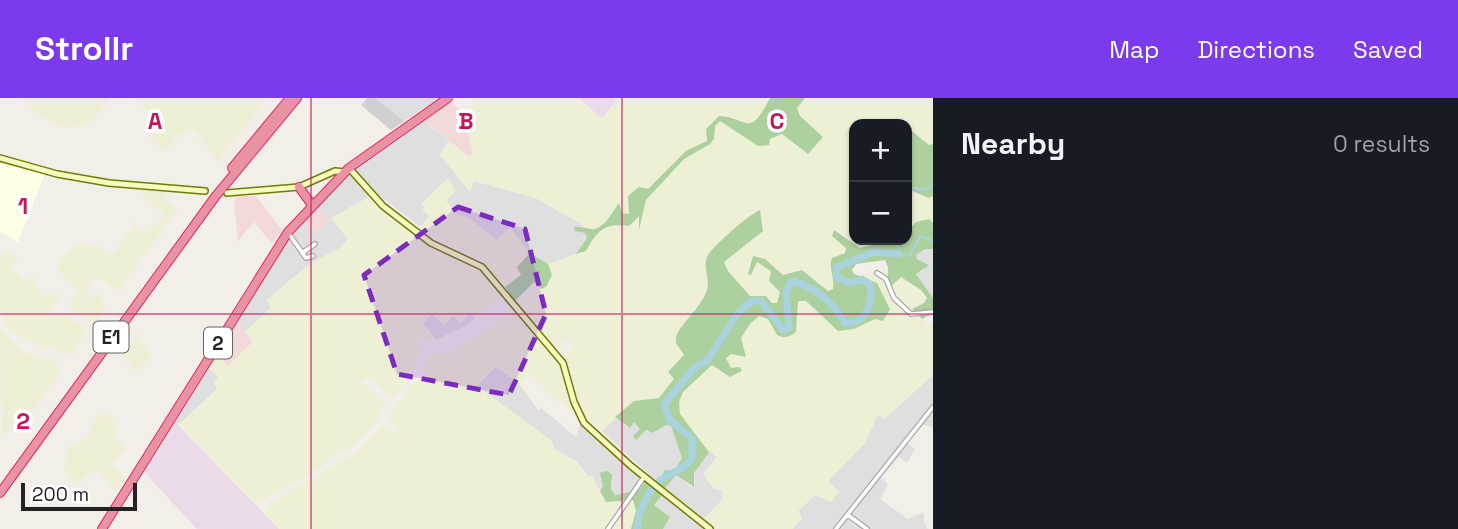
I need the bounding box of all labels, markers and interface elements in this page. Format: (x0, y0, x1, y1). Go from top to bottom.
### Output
text: Strollr (35, 28, 133, 70)
text: Map (1109, 34, 1159, 65)
text: Directions (1197, 34, 1315, 65)
text: Saved (1353, 34, 1423, 65)
text: A (148, 106, 163, 136)
text: B (458, 106, 474, 136)
text: C (770, 106, 784, 136)
map controls (849, 119, 912, 245)
button: + (849, 119, 912, 182)
text: Nearby (961, 124, 1065, 163)
text: 0 results (1333, 129, 1430, 159)
button: − (849, 182, 912, 245)
text: 1 (18, 191, 28, 221)
road number: E1 (94, 322, 128, 353)
road number: 2 (204, 328, 232, 358)
text: 2 (16, 406, 30, 436)
scale bar (21, 480, 136, 512)
text: 200 m (32, 482, 89, 507)

